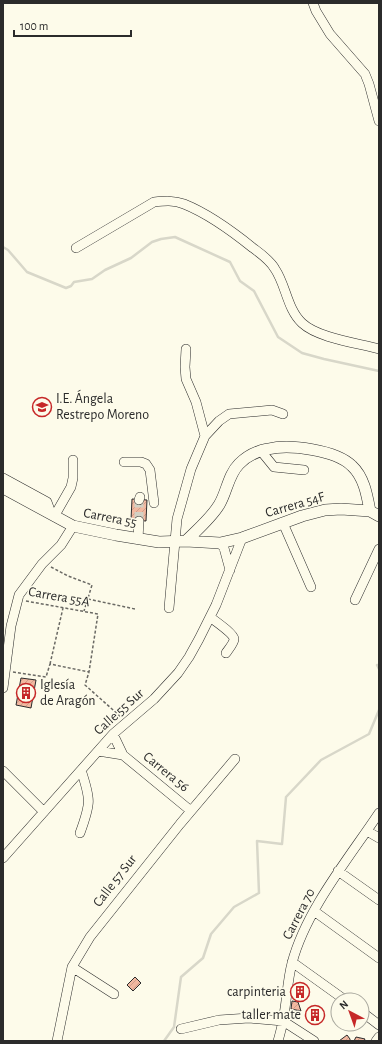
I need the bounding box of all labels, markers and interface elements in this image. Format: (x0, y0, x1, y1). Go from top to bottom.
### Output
scale bar (14, 12, 131, 38)
text: 100 m (20, 20, 48, 32)
place label: I.E. Ángela Restrepo Moreno (56, 389, 149, 422)
school or university icon: I.E. Ángela Restrepo Moreno (31, 396, 53, 418)
street label: Carrera 54F (264, 490, 327, 520)
street label: Carrera 55 (82, 506, 138, 530)
street label: Carrera 55A (27, 585, 91, 609)
place label: Iglesía de Aragón (40, 678, 96, 708)
building icon: Iglesía de Aragón (15, 682, 37, 704)
street label: Calle 55 Sur (91, 686, 147, 738)
street label: Carrera 56 (140, 749, 192, 795)
street label: Calle 57 Sur (91, 852, 140, 910)
street label: Carrera 70 (280, 886, 318, 942)
building icon: carpinteria (289, 981, 311, 1003)
place label: carpinteria (227, 985, 287, 999)
north arrow (330, 992, 370, 1032)
text: N (337, 998, 350, 1011)
building icon: taller mate (304, 1004, 326, 1026)
place label: taller mate (241, 1008, 301, 1022)

